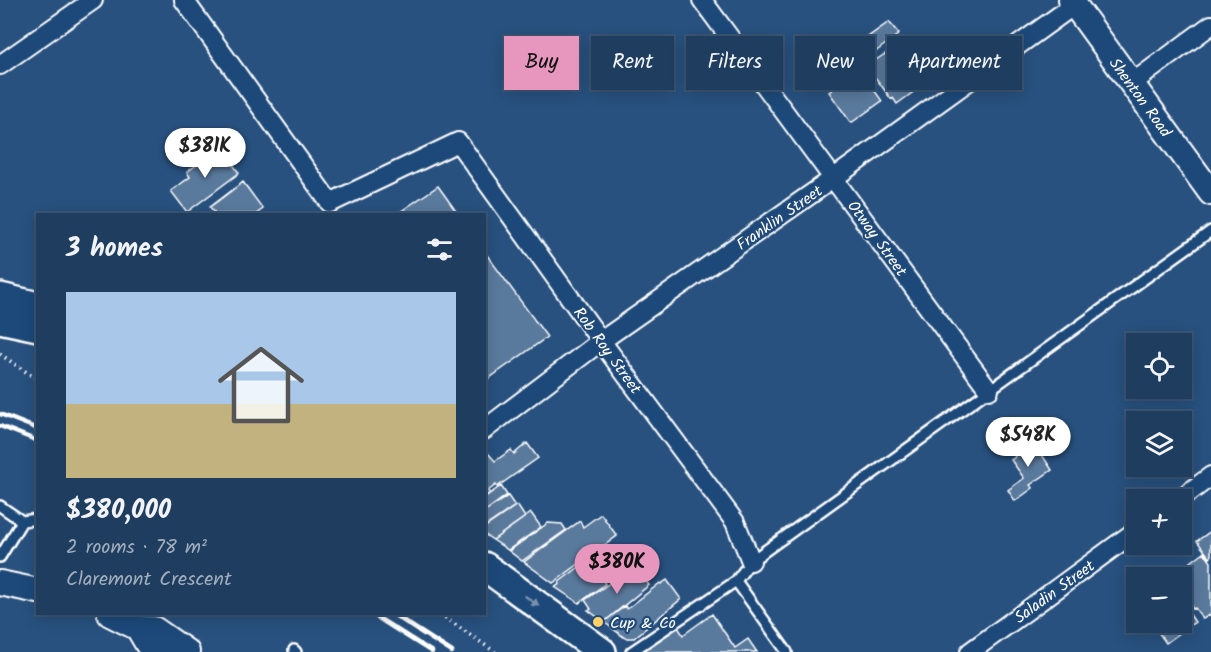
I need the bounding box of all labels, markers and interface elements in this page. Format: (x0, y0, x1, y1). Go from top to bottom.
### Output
chip: Buy (504, 36, 579, 90)
chip: Rent (591, 36, 674, 90)
chip: Filters (686, 36, 783, 90)
chip: New (795, 36, 875, 90)
chip: Apartment (887, 36, 1022, 90)
street label: Shenton Road (1102, 53, 1178, 144)
pin: $381K (163, 128, 247, 179)
text: $381K (179, 131, 231, 163)
street label: Franklin Street (732, 179, 829, 257)
street label: Otway Street (841, 196, 913, 283)
text: 3 homes (66, 228, 163, 270)
icon: filters (423, 233, 456, 266)
street label: Rob Roy Street (567, 302, 647, 400)
icon: home (207, 331, 315, 439)
map controls (1126, 333, 1192, 633)
button: locate (1126, 333, 1192, 399)
button: layers (1126, 411, 1192, 477)
pin: $548K (986, 417, 1070, 468)
text: $548K (1000, 420, 1056, 452)
button: + (1126, 489, 1192, 555)
text: $380,000 (66, 490, 171, 532)
text: 2 rooms · 78 m² (66, 532, 207, 564)
pin: $380K (575, 544, 659, 595)
text: $380K (589, 547, 645, 579)
street label: Saladin Street (1009, 554, 1101, 630)
text: Claremont Crescent (66, 564, 232, 596)
button: − (1126, 567, 1192, 633)
one-way arrow (523, 595, 539, 607)
place label: Cup & Co (610, 611, 676, 636)
marker: Cup & Co (591, 615, 605, 629)

